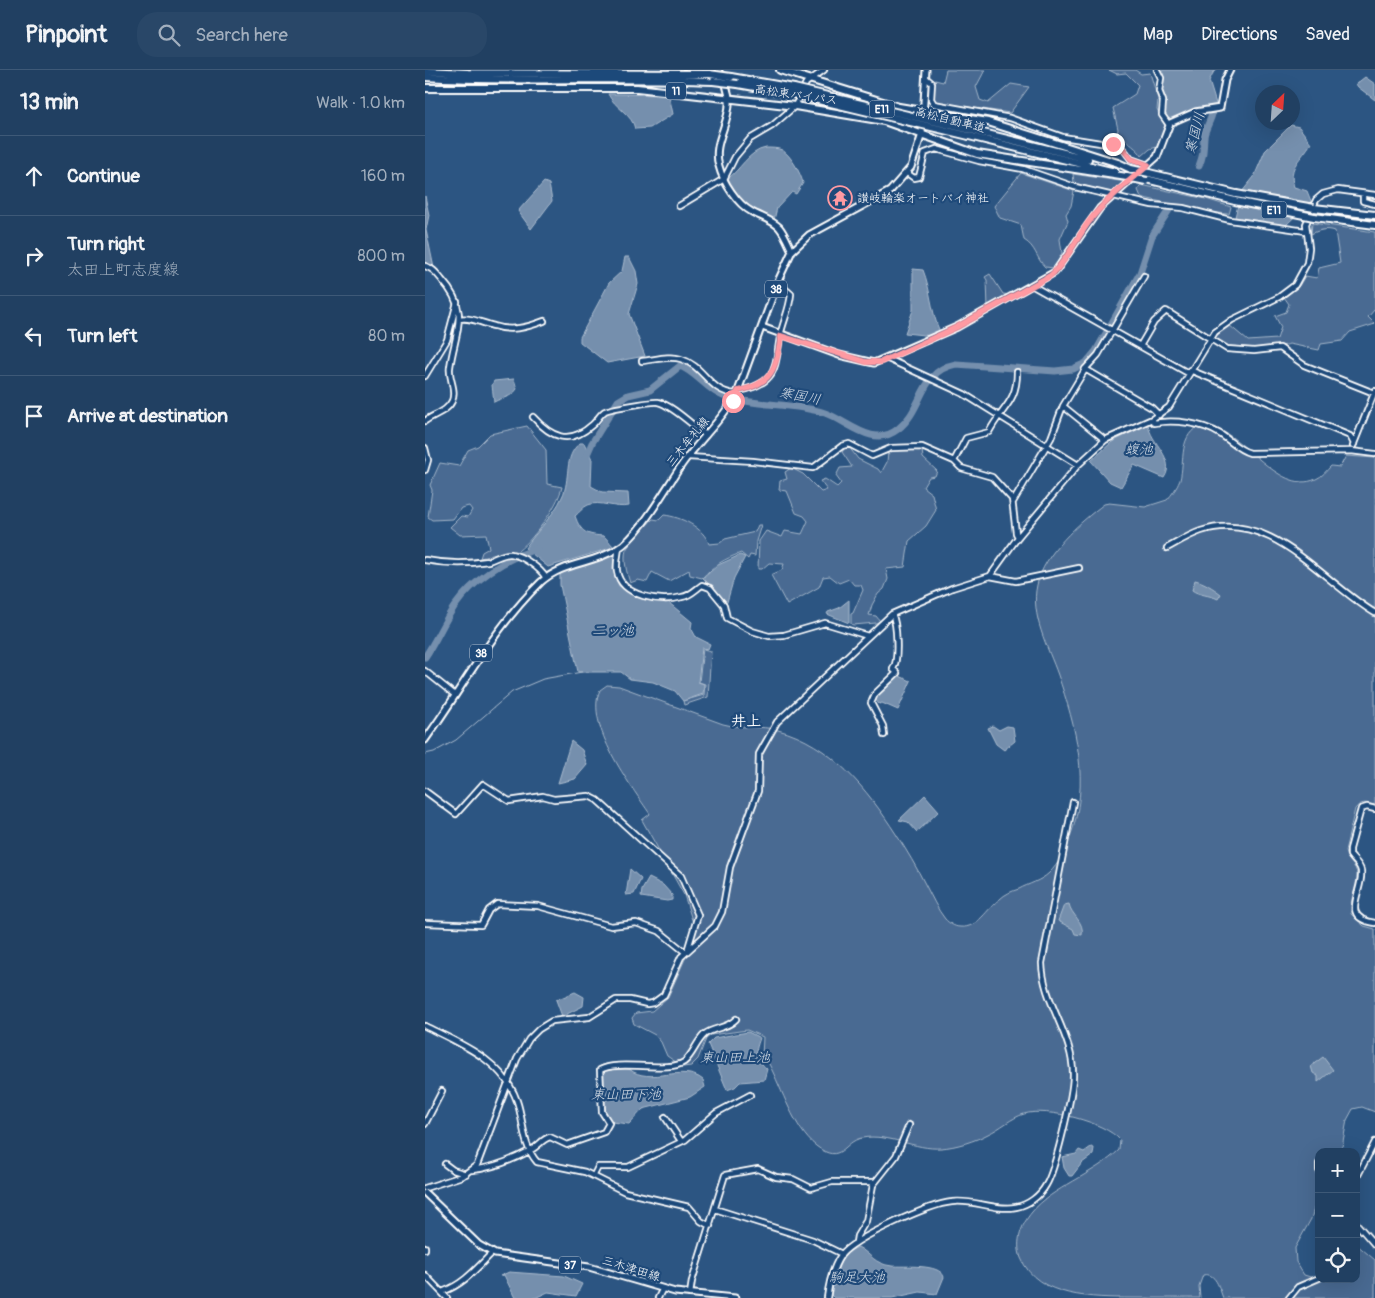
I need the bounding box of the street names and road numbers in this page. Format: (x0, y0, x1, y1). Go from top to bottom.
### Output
road number: 11 (666, 82, 686, 100)
street label: 高松東バイパス (753, 82, 839, 108)
road number: E11 (869, 100, 895, 118)
street label: 高松自動車道 (913, 104, 987, 136)
road number: E11 (1261, 202, 1287, 218)
road number: 38 (765, 280, 787, 298)
street label: 三木牟礼線 (663, 414, 713, 470)
road number: 38 (470, 644, 492, 662)
street label: 三木津田線 (600, 1253, 662, 1285)
road number: 37 (559, 1256, 581, 1274)

